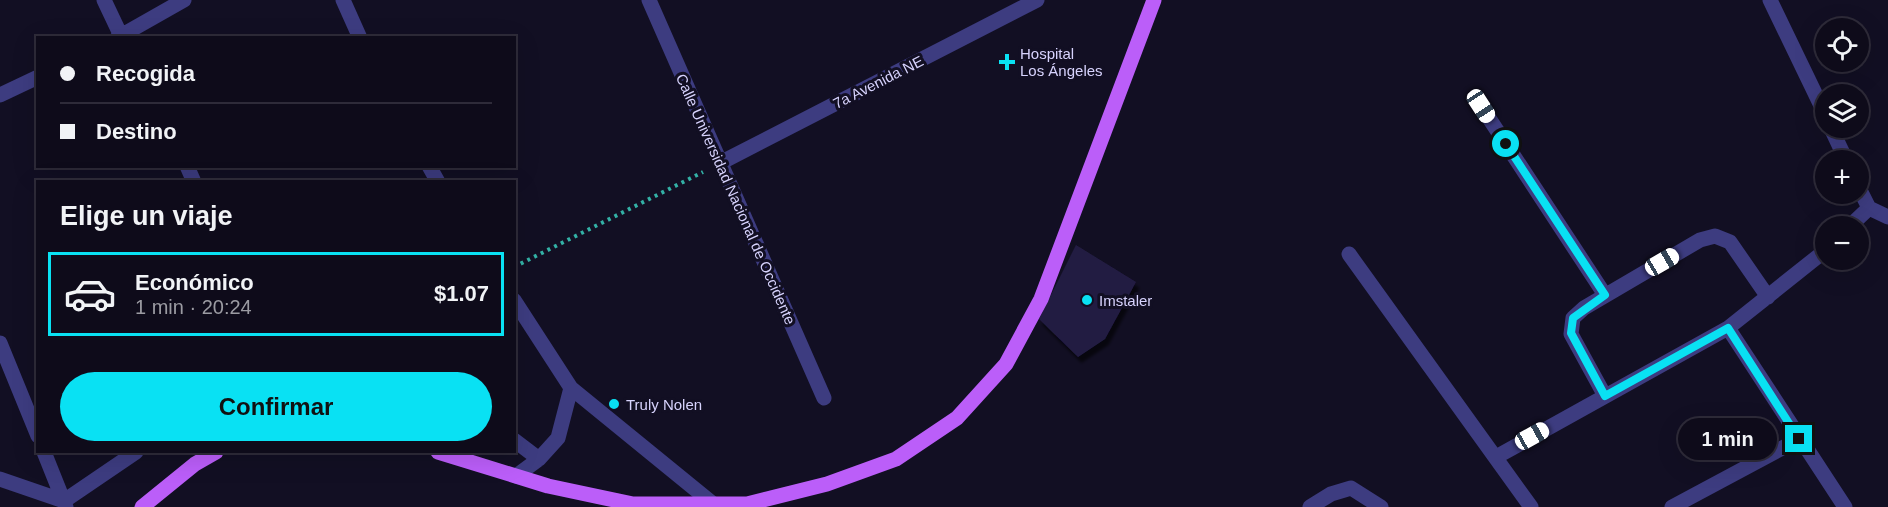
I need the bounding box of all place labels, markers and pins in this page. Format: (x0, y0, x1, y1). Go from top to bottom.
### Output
place label: Hospital Los Ángeles (1020, 45, 1103, 79)
marker: Hospital Los Ángeles (998, 53, 1016, 71)
place label: Imstaler (1099, 292, 1152, 309)
marker: Imstaler (1080, 293, 1094, 307)
place label: Truly Nolen (626, 396, 702, 413)
marker: Truly Nolen (607, 397, 621, 411)

